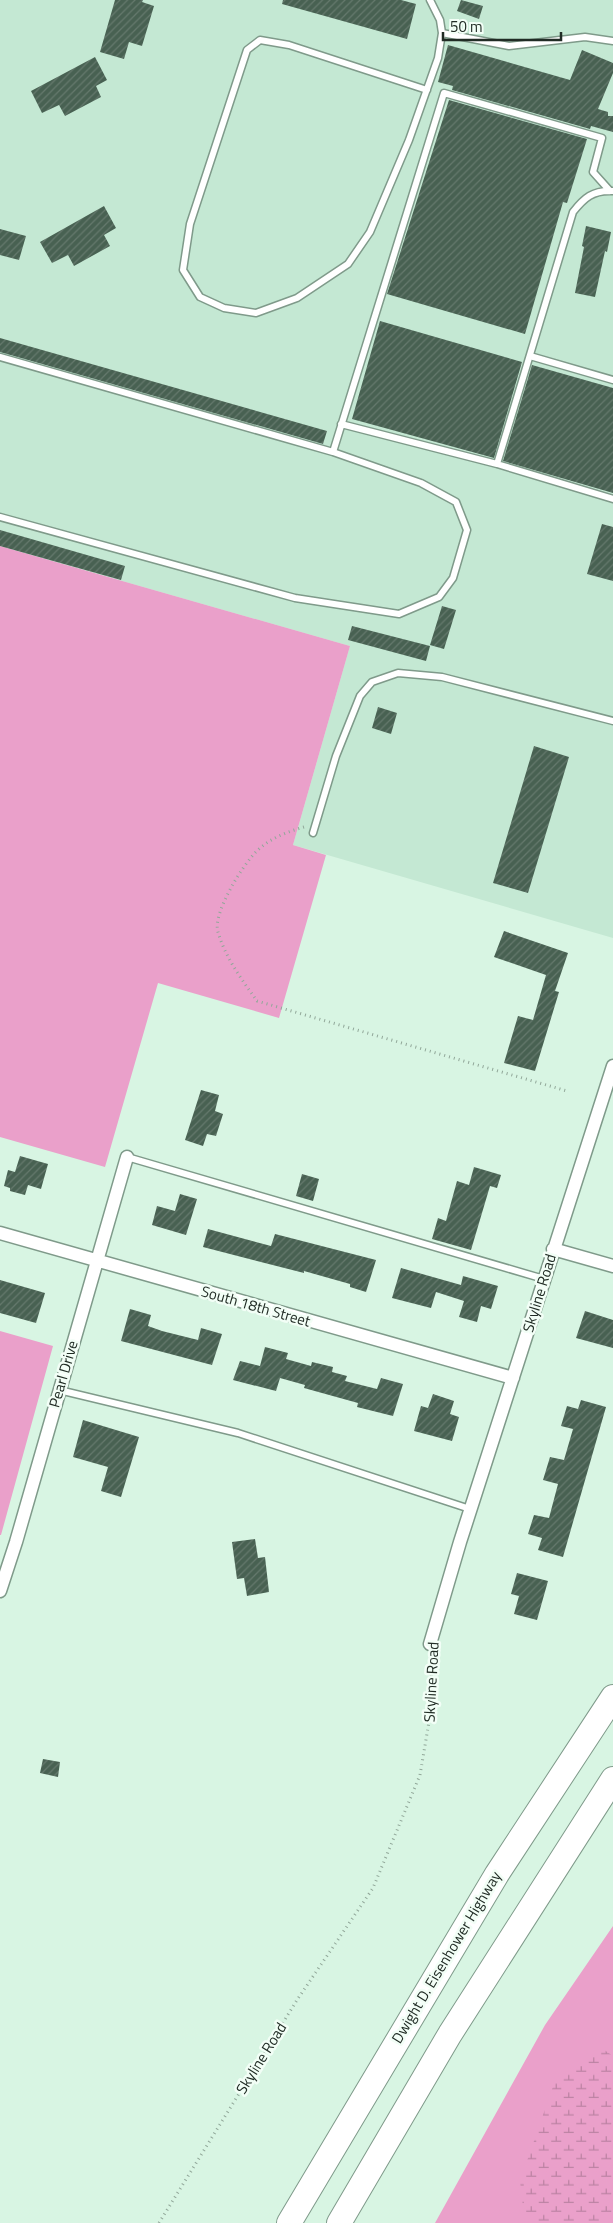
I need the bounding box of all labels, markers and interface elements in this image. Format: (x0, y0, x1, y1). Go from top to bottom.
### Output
scale bar (443, 10, 560, 42)
text: 50 m (450, 15, 483, 38)
street label: Skyline Road (516, 1251, 562, 1335)
street label: South 18th Street (199, 1279, 314, 1333)
street label: Pearl Drive (42, 1338, 84, 1410)
street label: Skyline Road (417, 1641, 445, 1723)
street label: Dwight D. Eisenhower Highway (385, 1867, 507, 2047)
street label: Skyline Road (230, 2018, 292, 2098)

